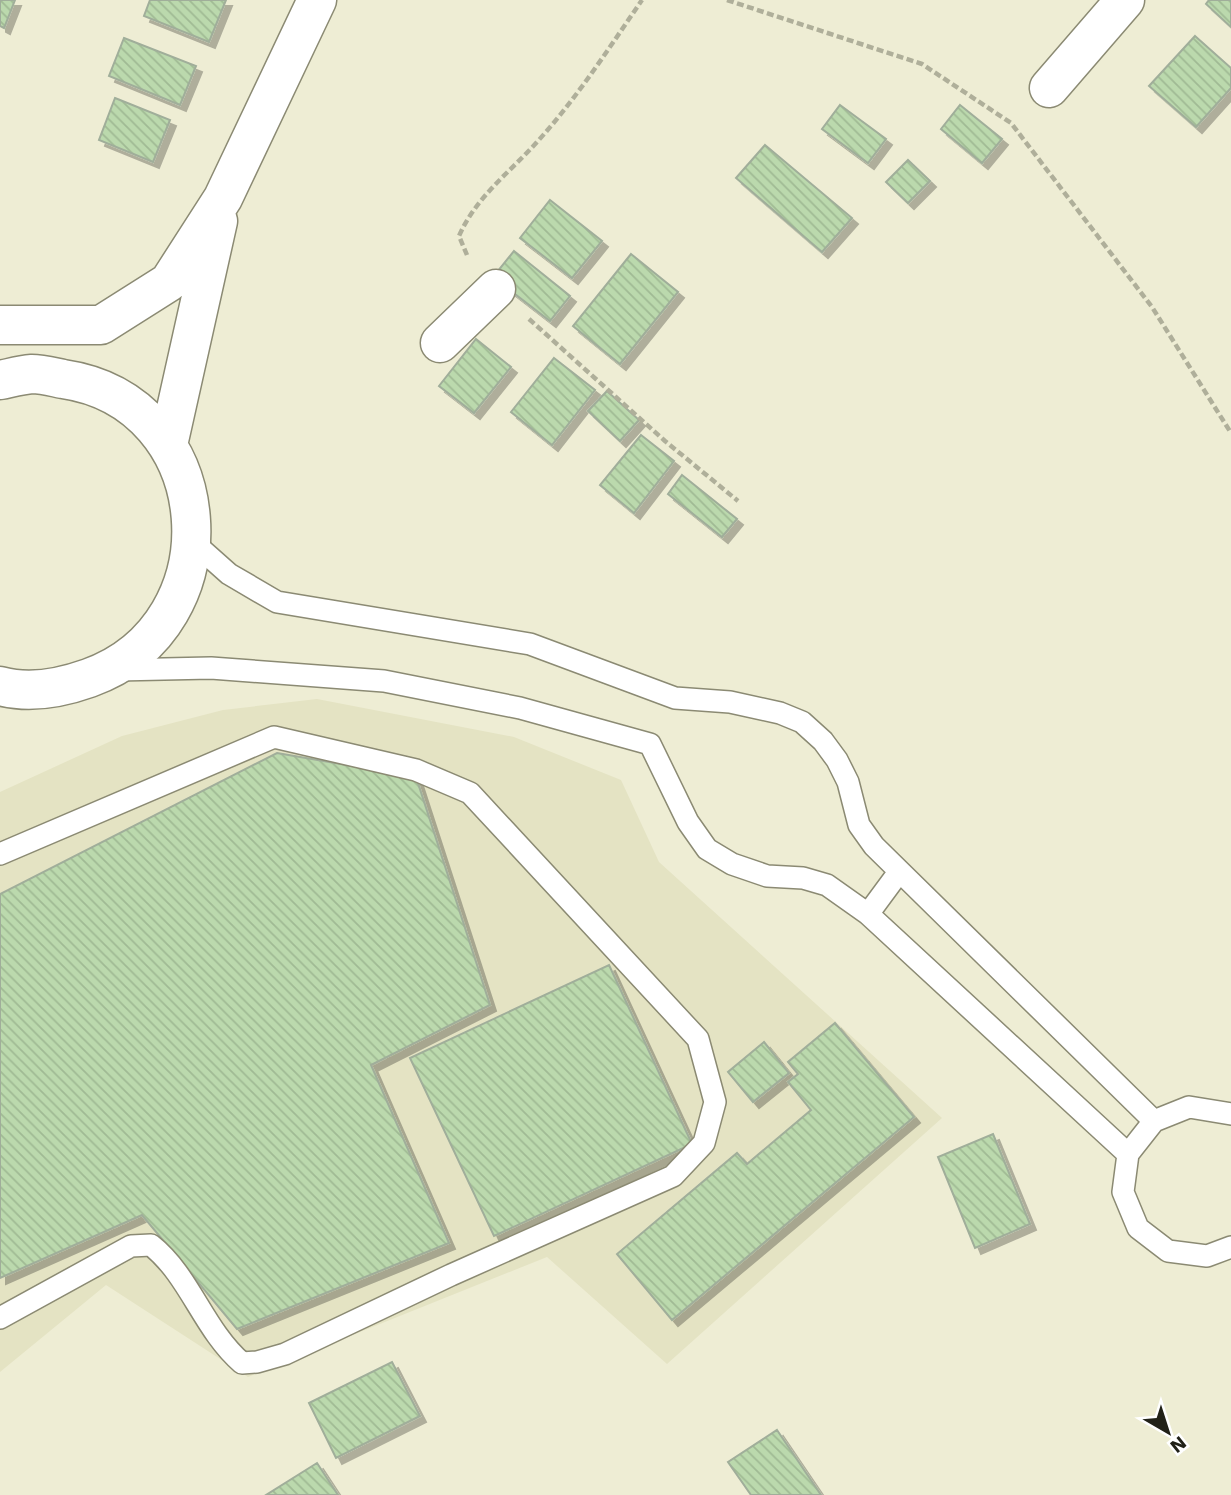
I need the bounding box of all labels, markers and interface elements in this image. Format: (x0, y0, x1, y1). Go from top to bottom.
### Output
north arrow (1133, 1397, 1203, 1467)
text: N (1166, 1431, 1191, 1458)

